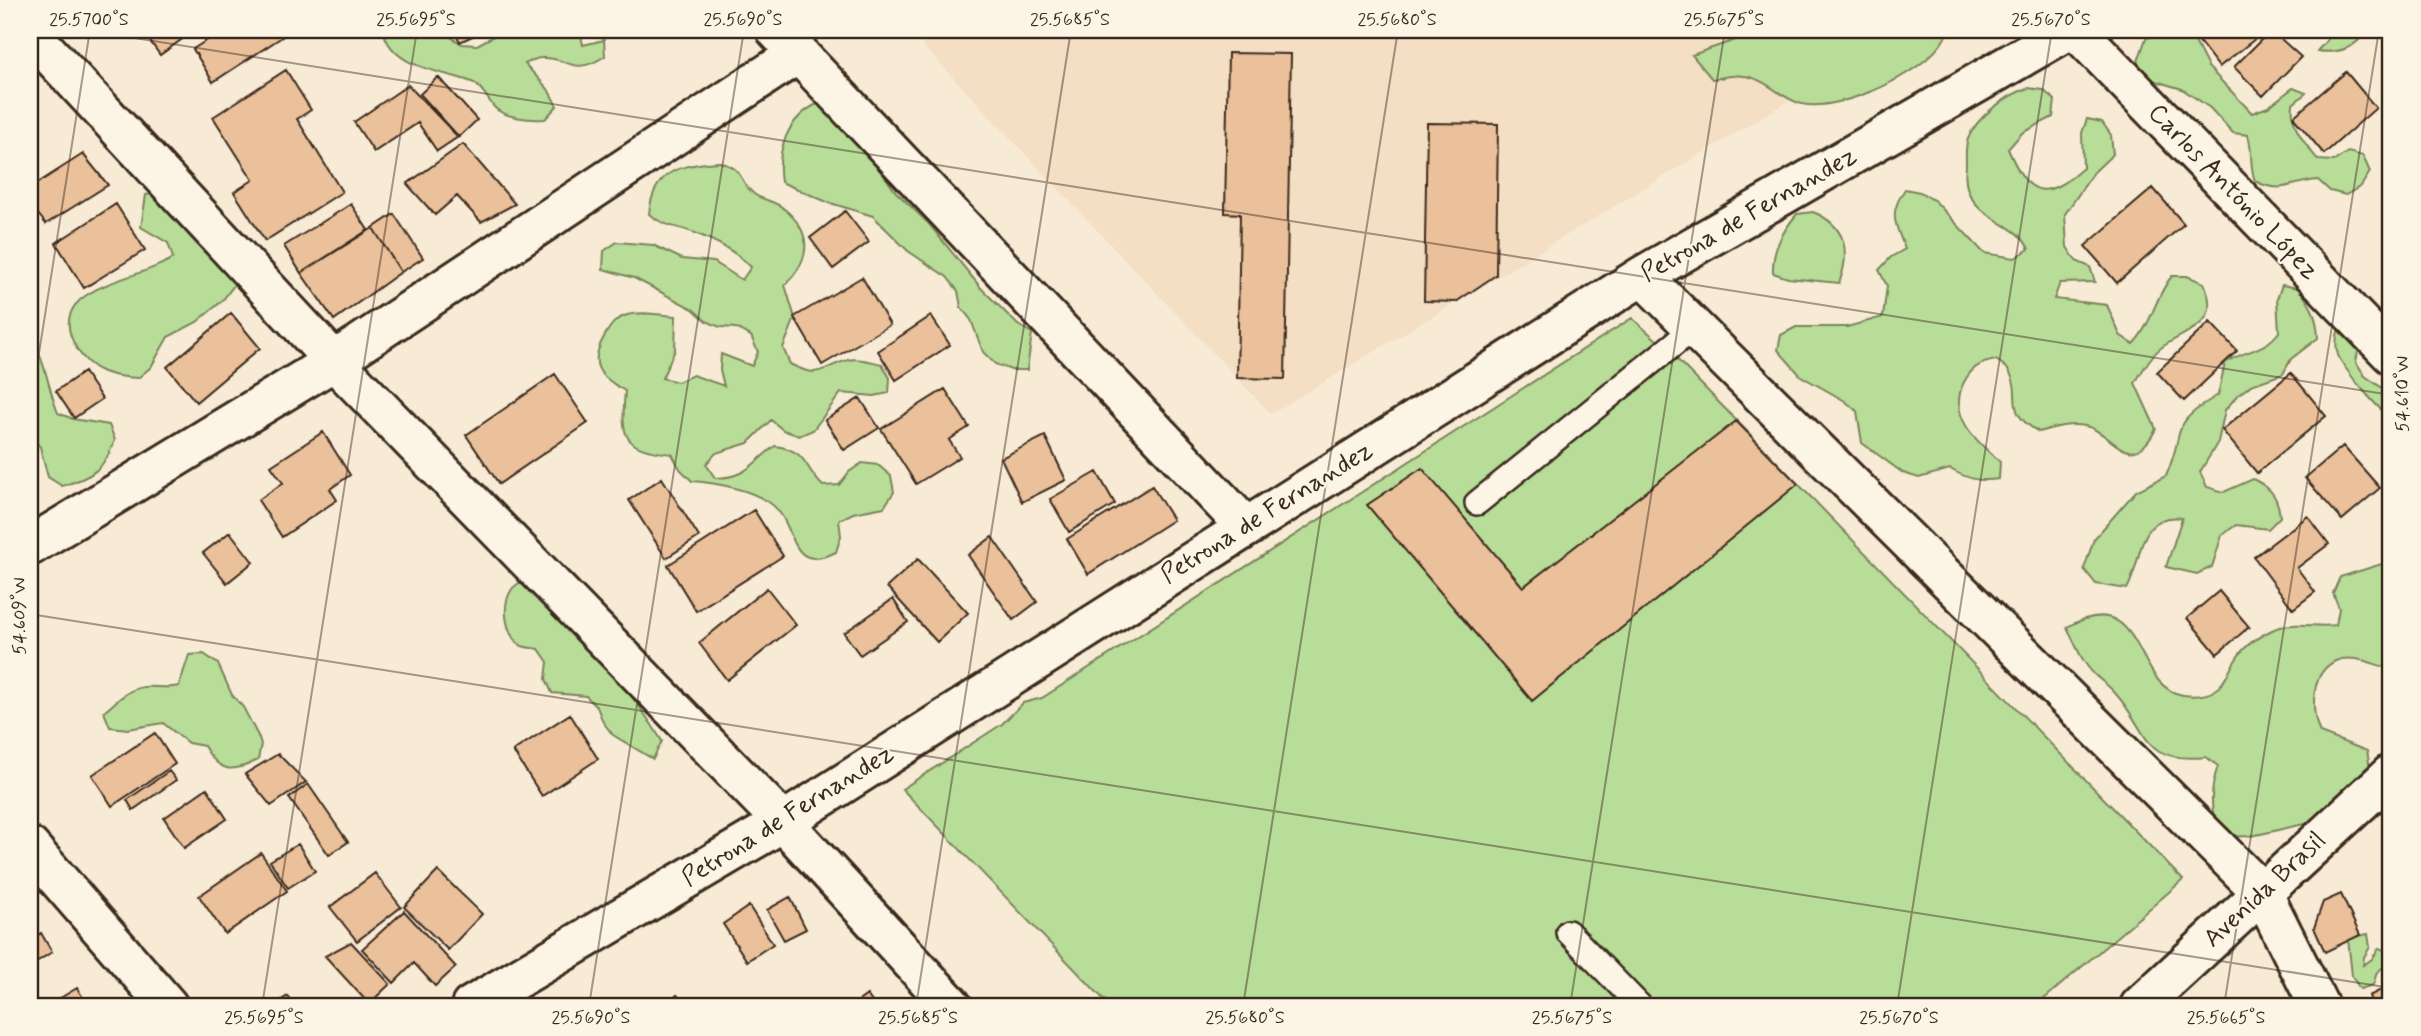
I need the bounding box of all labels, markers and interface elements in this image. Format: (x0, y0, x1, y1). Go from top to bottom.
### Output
text: 25.5700°S (49, 8, 129, 32)
text: 25.5695°S (376, 8, 456, 32)
text: 25.5690°S (704, 8, 783, 32)
text: 25.5685°S (1030, 8, 1110, 32)
text: 25.5680°S (1357, 8, 1437, 32)
text: 25.5675°S (1684, 8, 1764, 32)
text: 25.5670°S (2011, 8, 2091, 32)
street label: Carlos António López (2140, 97, 2326, 287)
street label: Petrona de Fernandez (1635, 139, 1863, 291)
text: 54.610°W (2391, 356, 2415, 432)
street label: Petrona de Fernandez (1154, 434, 1380, 592)
text: 54.609°W (8, 577, 32, 655)
street label: Petrona de Fernandez (675, 737, 901, 895)
street label: Avenida Brasil (2196, 824, 2334, 956)
text: 25.5695°S (224, 1006, 304, 1030)
text: 25.5690°S (552, 1006, 631, 1030)
text: 25.5685°S (878, 1006, 958, 1030)
text: 25.5680°S (1205, 1006, 1285, 1030)
text: 25.5675°S (1532, 1006, 1612, 1030)
text: 25.5670°S (1859, 1006, 1939, 1030)
text: 25.5665°S (2187, 1006, 2265, 1030)

